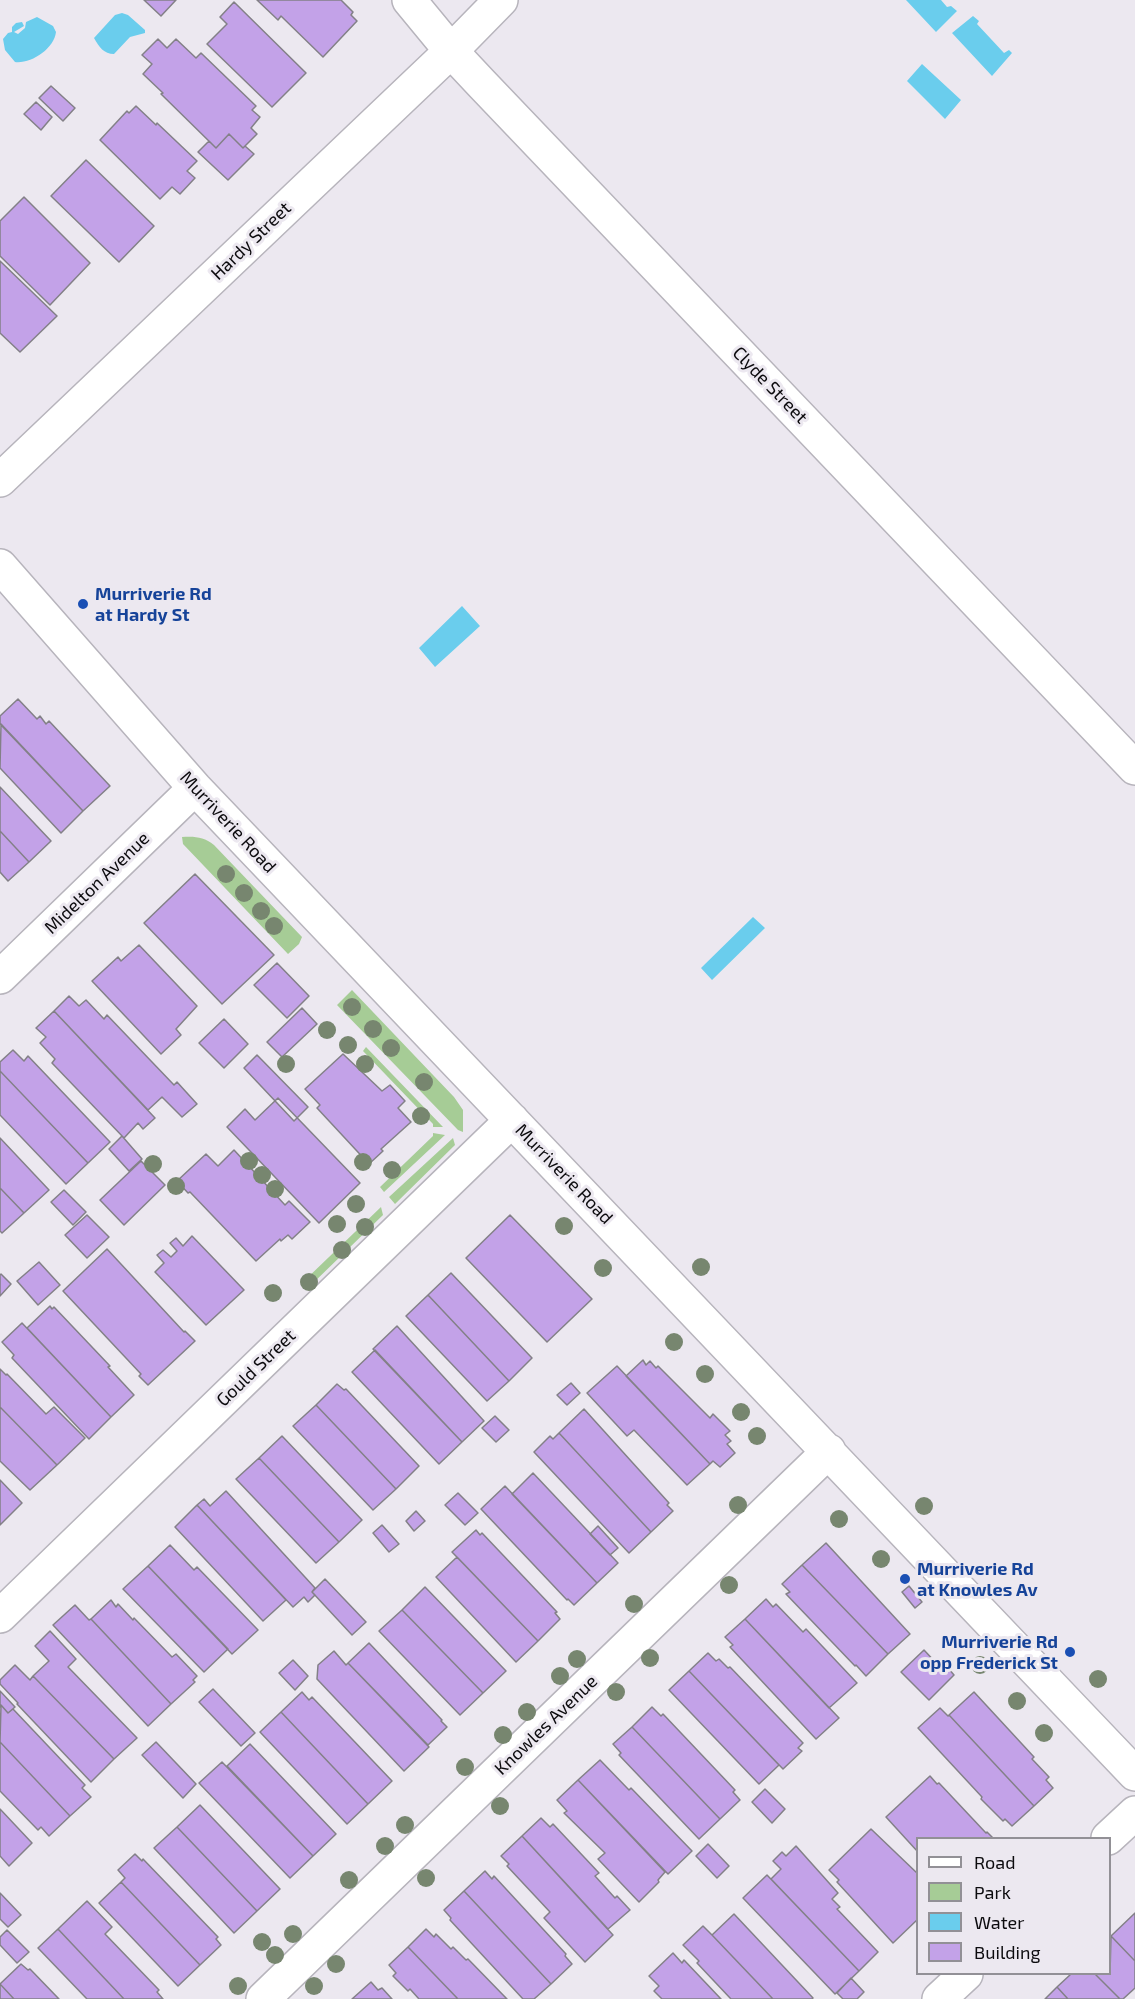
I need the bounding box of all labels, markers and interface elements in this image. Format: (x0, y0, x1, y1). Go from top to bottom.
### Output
street label: Hardy Street (207, 198, 295, 284)
street label: Clyde Street (728, 342, 812, 428)
place label: Murriverie Rd at Hardy St (95, 583, 212, 626)
marker: Murriverie Rd at Hardy St (76, 597, 90, 611)
street label: Murriverie Road (175, 767, 281, 877)
street label: Midelton Avenue (40, 828, 154, 938)
street label: Murriverie Road (511, 1119, 617, 1229)
street label: Gould Street (212, 1325, 300, 1411)
place label: Murriverie Rd at Knowles Av (917, 1558, 1038, 1600)
marker: Murriverie Rd at Knowles Av (898, 1572, 912, 1586)
place label: Murriverie Rd opp Frederick St (920, 1631, 1058, 1674)
marker: Murriverie Rd opp Frederick St (1063, 1645, 1077, 1659)
street label: Knowles Avenue (490, 1670, 602, 1780)
legend (916, 1837, 1111, 1975)
text: Road (974, 1851, 1015, 1873)
text: Park (974, 1881, 1011, 1903)
text: Water (974, 1911, 1024, 1933)
text: Building (974, 1941, 1041, 1963)

